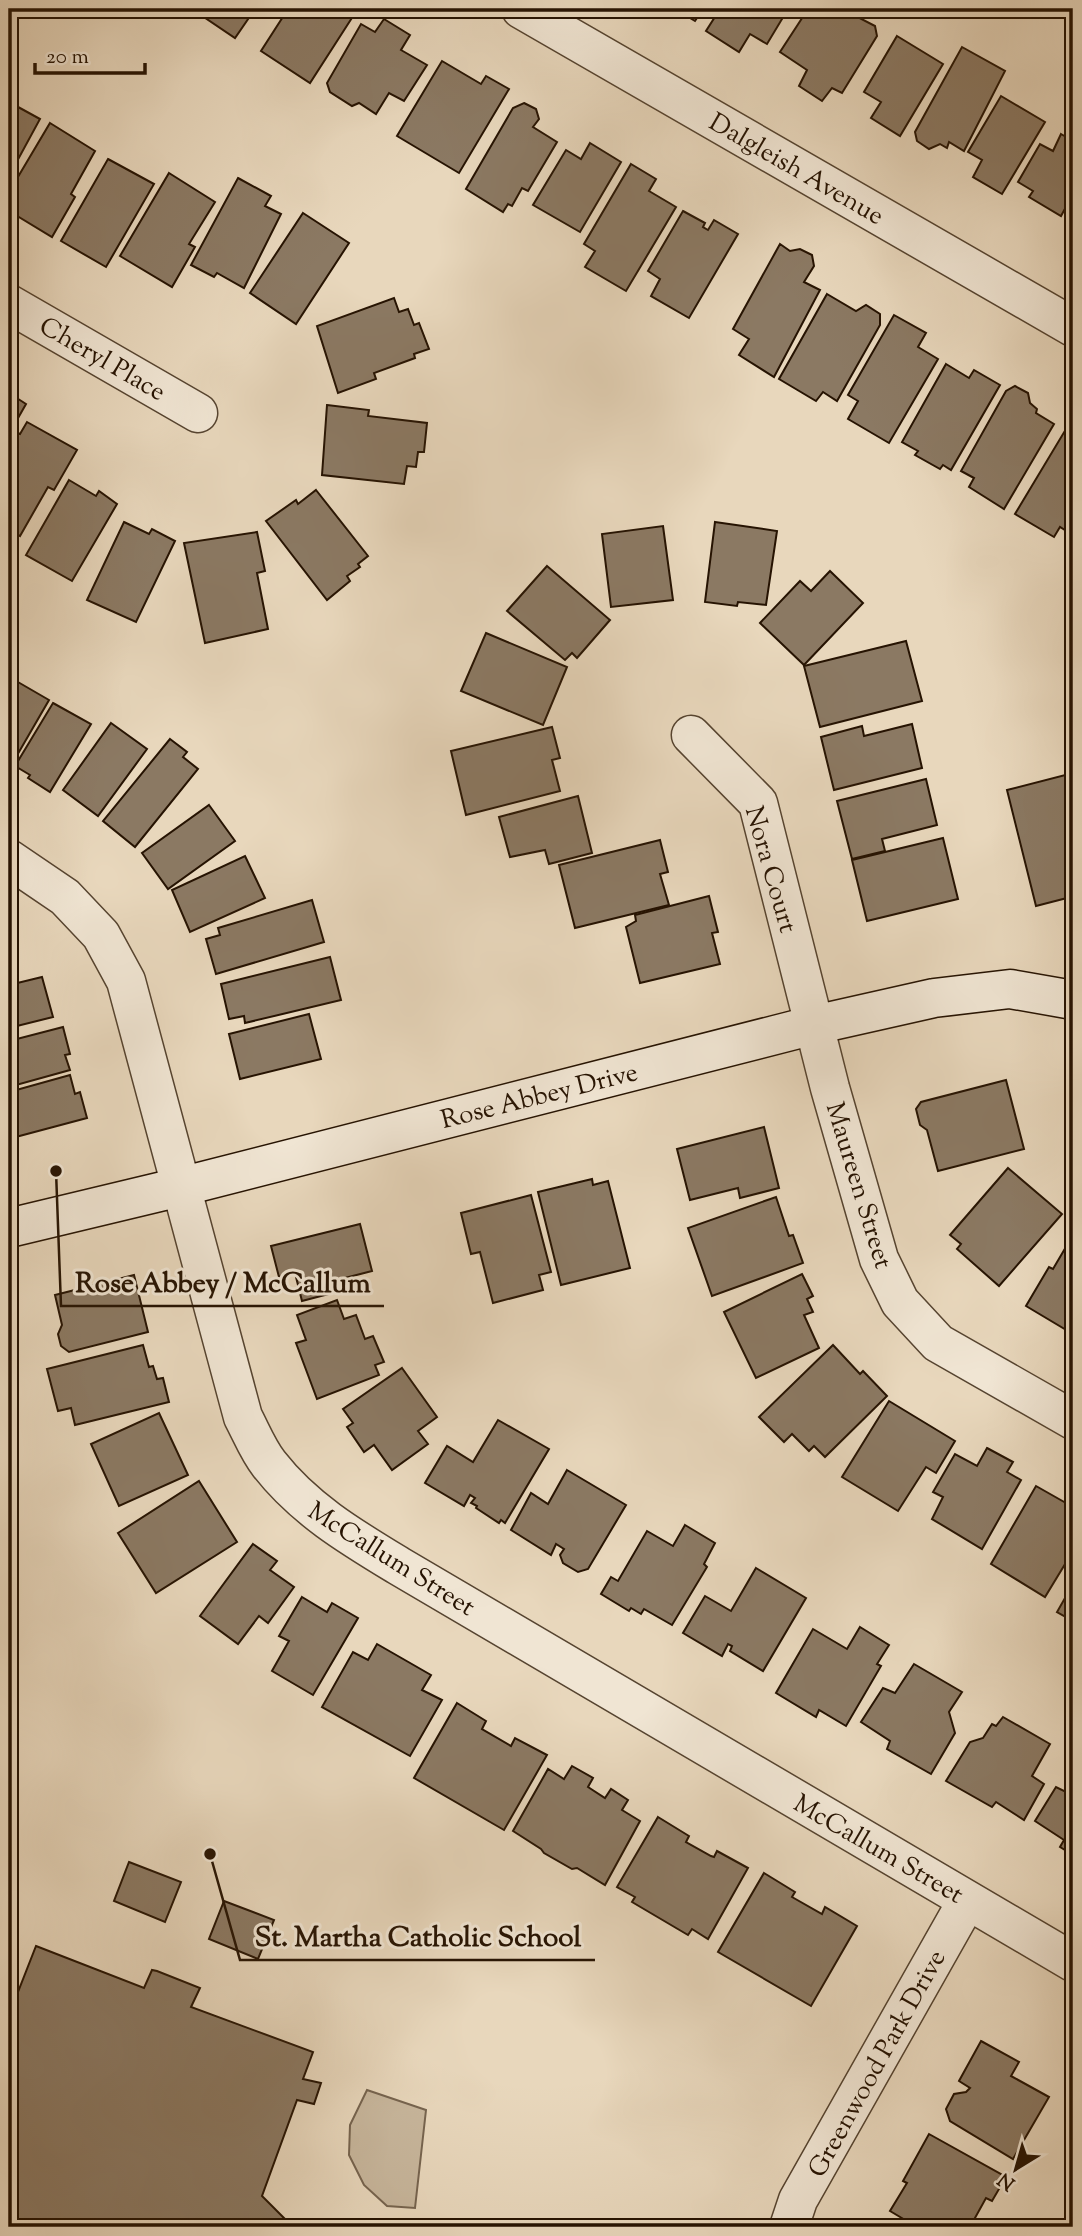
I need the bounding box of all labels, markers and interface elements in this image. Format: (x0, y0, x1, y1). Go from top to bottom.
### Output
scale bar (35, 32, 145, 76)
text: 20 m (46, 43, 89, 73)
street label: Dalgleish Avenue (701, 105, 890, 235)
street label: Cheryl Place (31, 309, 172, 411)
street label: Nora Court (734, 802, 805, 937)
street label: Rose Abbey Drive (437, 1055, 642, 1140)
street label: Maureen Street (815, 1098, 901, 1274)
callout: Rose Abbey / McCallum (61, 1257, 384, 1306)
text: Rose Abbey / McCallum (75, 1265, 371, 1305)
street label: McCallum Street (300, 1494, 482, 1627)
street label: McCallum Street (786, 1786, 970, 1914)
callout: St. Martha Catholic School (240, 1911, 595, 1960)
text: St. Martha Catholic School (255, 1919, 581, 1959)
street label: Greenwood Park Drive (800, 1944, 956, 2185)
north arrow (981, 2134, 1050, 2204)
text: N (993, 2165, 1021, 2196)

